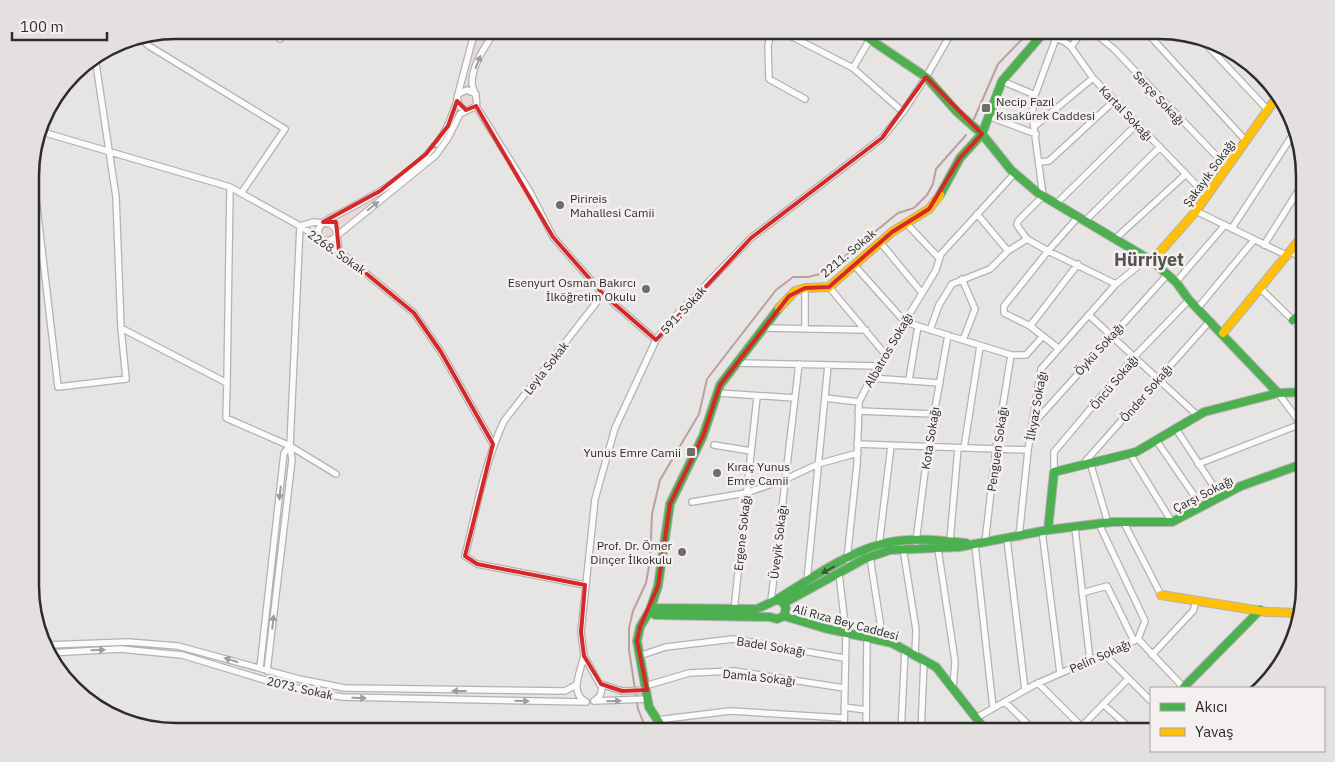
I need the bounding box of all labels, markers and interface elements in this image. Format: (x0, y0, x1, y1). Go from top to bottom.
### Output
scale bar (12, 10, 108, 42)
text: 100 m (20, 17, 64, 36)
one-way arrow (474, 55, 482, 69)
street label: Serçe Sokağı (1130, 68, 1188, 128)
street label: Kartal Sokağı (1096, 82, 1156, 144)
place label: Necip Fazıl Kısakürek Caddesi (996, 94, 1095, 123)
marker: Necip Fazıl Kısakürek Caddesi (980, 102, 992, 114)
street label: Şakayık Sokağı (1179, 136, 1239, 210)
one-way arrow (429, 137, 440, 150)
place label: Pirireis Mahallesi Camii (570, 191, 654, 220)
marker: Pirireis Mahallesi Camii (554, 199, 566, 211)
one-way arrow (367, 201, 380, 212)
street label: 2211. Sokak (817, 225, 879, 280)
street label: 2268. Sokak (305, 226, 370, 278)
district label: Hürriyet (1114, 248, 1184, 271)
place label: Esenyurt Osman Bakırcı İlköğretim Okulu (508, 275, 636, 304)
street label: 591. Sokak (657, 282, 710, 337)
marker: Esenyurt Osman Bakırcı İlköğretim Okulu (640, 283, 652, 295)
street label: Albatros Sokağı (861, 310, 915, 390)
street label: Öykü Sokağı (1071, 319, 1127, 379)
street label: Leyla Sokak (521, 338, 572, 398)
street label: Öncü Sokağı (1087, 352, 1141, 412)
street label: Önder Sokağı (1117, 361, 1175, 425)
street label: İlkyaz Sokağı (1022, 370, 1050, 442)
street label: Kota Sokağı (918, 406, 942, 470)
street label: Penguen Sokağı (984, 406, 1010, 492)
place label: Yunus Emre Camii (584, 445, 681, 460)
marker: Yunus Emre Camii (685, 446, 697, 458)
place label: Kıraç Yunus Emre Camii (727, 459, 790, 488)
marker: Kıraç Yunus Emre Camii (711, 467, 723, 479)
street label: Çarşı Sokağı (1170, 472, 1236, 516)
one-way arrow (276, 485, 284, 501)
street label: Ergene Sokağı (731, 494, 753, 572)
street label: Üveyik Sokağı (766, 504, 790, 580)
place label: Prof. Dr. Ömer Dinçer İlkokulu (590, 538, 673, 567)
marker: Prof. Dr. Ömer Dinçer İlkokulu (676, 546, 688, 558)
one-way arrow (821, 566, 835, 574)
street label: Ali Rıza Bey Caddesi (792, 601, 900, 643)
one-way arrow (269, 614, 277, 630)
street label: Badel Sokağı (735, 633, 807, 659)
street label: Pelin Sokağı (1067, 636, 1133, 676)
one-way arrow (90, 646, 106, 654)
one-way arrow (223, 655, 238, 663)
street label: Damla Sokağı (722, 666, 796, 688)
street label: 2073. Sokak (265, 673, 335, 703)
one-way arrow (451, 687, 467, 695)
legend (1150, 687, 1325, 752)
one-way arrow (351, 694, 367, 702)
one-way arrow (606, 696, 622, 704)
one-way arrow (514, 697, 530, 705)
text: Akıcı (1195, 697, 1228, 716)
text: Yavaş (1195, 722, 1234, 741)

